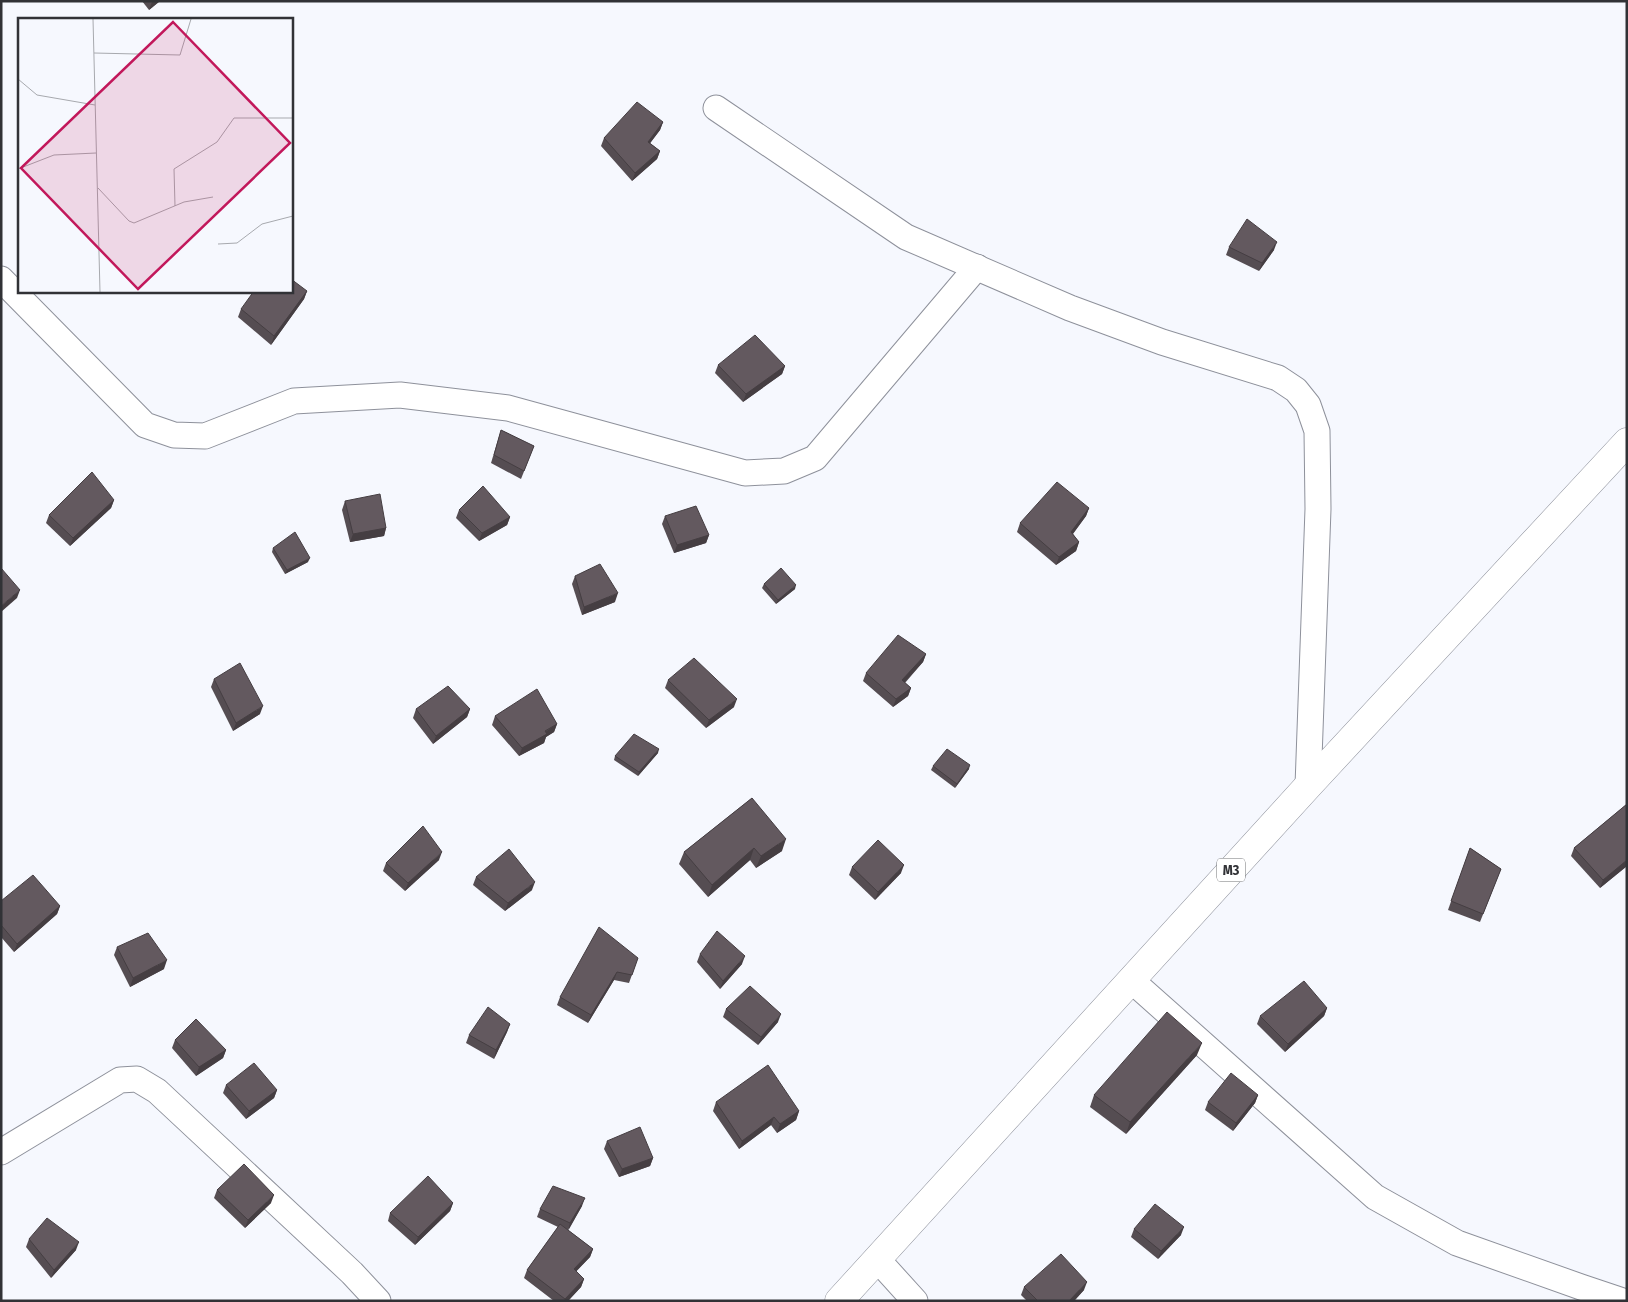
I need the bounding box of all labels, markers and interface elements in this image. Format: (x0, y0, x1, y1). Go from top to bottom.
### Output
inset map (18, 18, 292, 292)
road number: M3 (1217, 858, 1245, 882)

